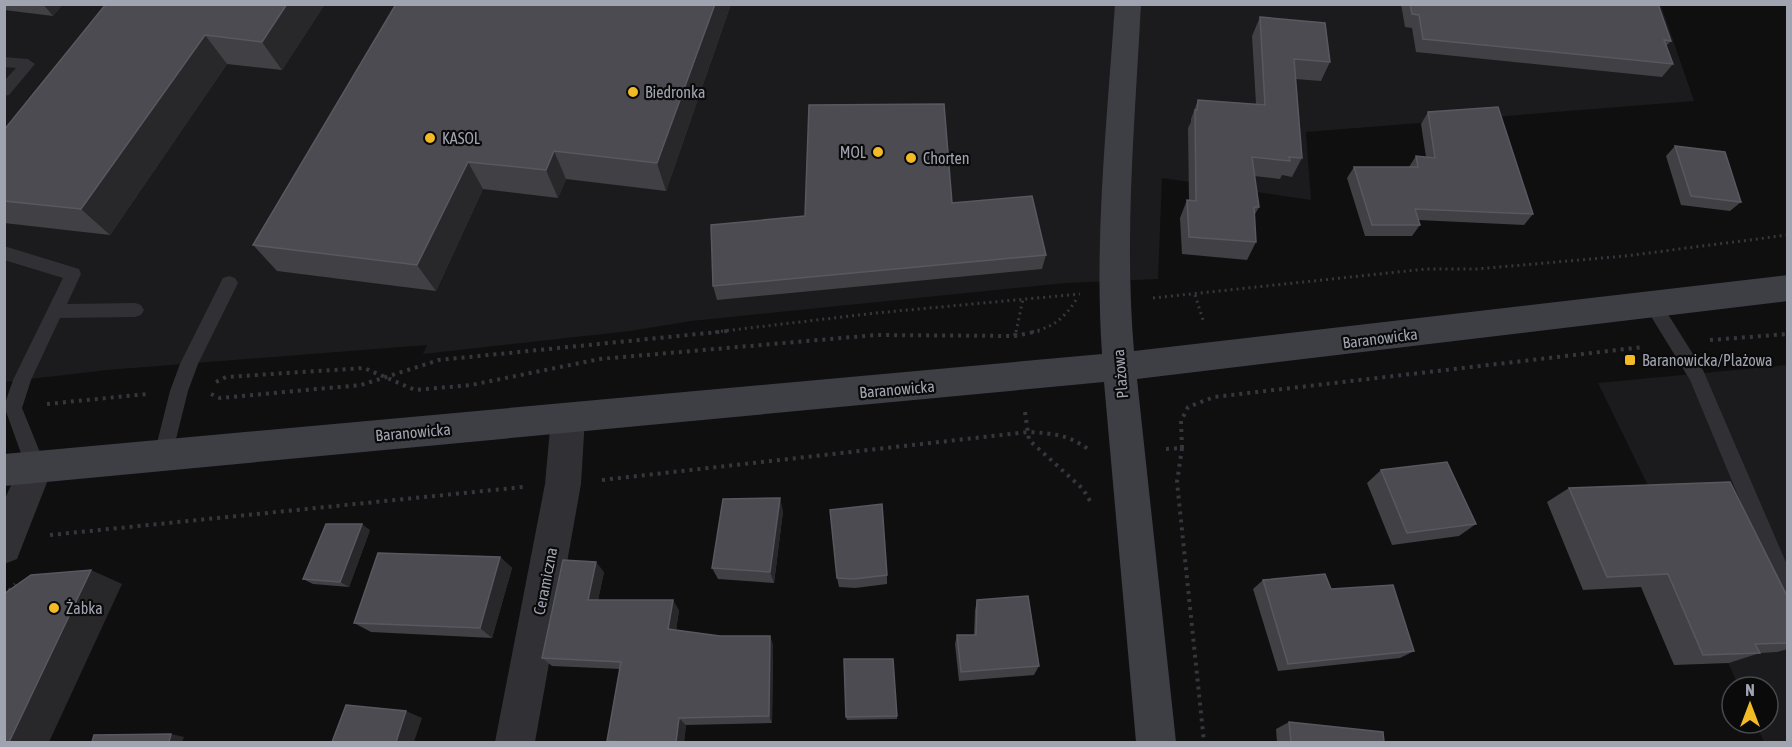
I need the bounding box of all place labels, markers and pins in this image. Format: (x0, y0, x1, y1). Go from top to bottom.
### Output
place label: Biedronka (645, 83, 706, 101)
marker: Biedronka (626, 85, 640, 99)
place label: KASOL (442, 129, 481, 147)
marker: KASOL (423, 131, 437, 145)
place label: MOL (840, 143, 867, 161)
marker: MOL (871, 145, 885, 159)
place label: Chorten (923, 149, 970, 167)
marker: Chorten (904, 151, 918, 165)
place label: Baranowicka/Plażowa (1642, 351, 1772, 369)
marker: Baranowicka/Plażowa (1623, 353, 1637, 367)
place label: Żabka (66, 599, 103, 617)
marker: Żabka (47, 601, 61, 615)

